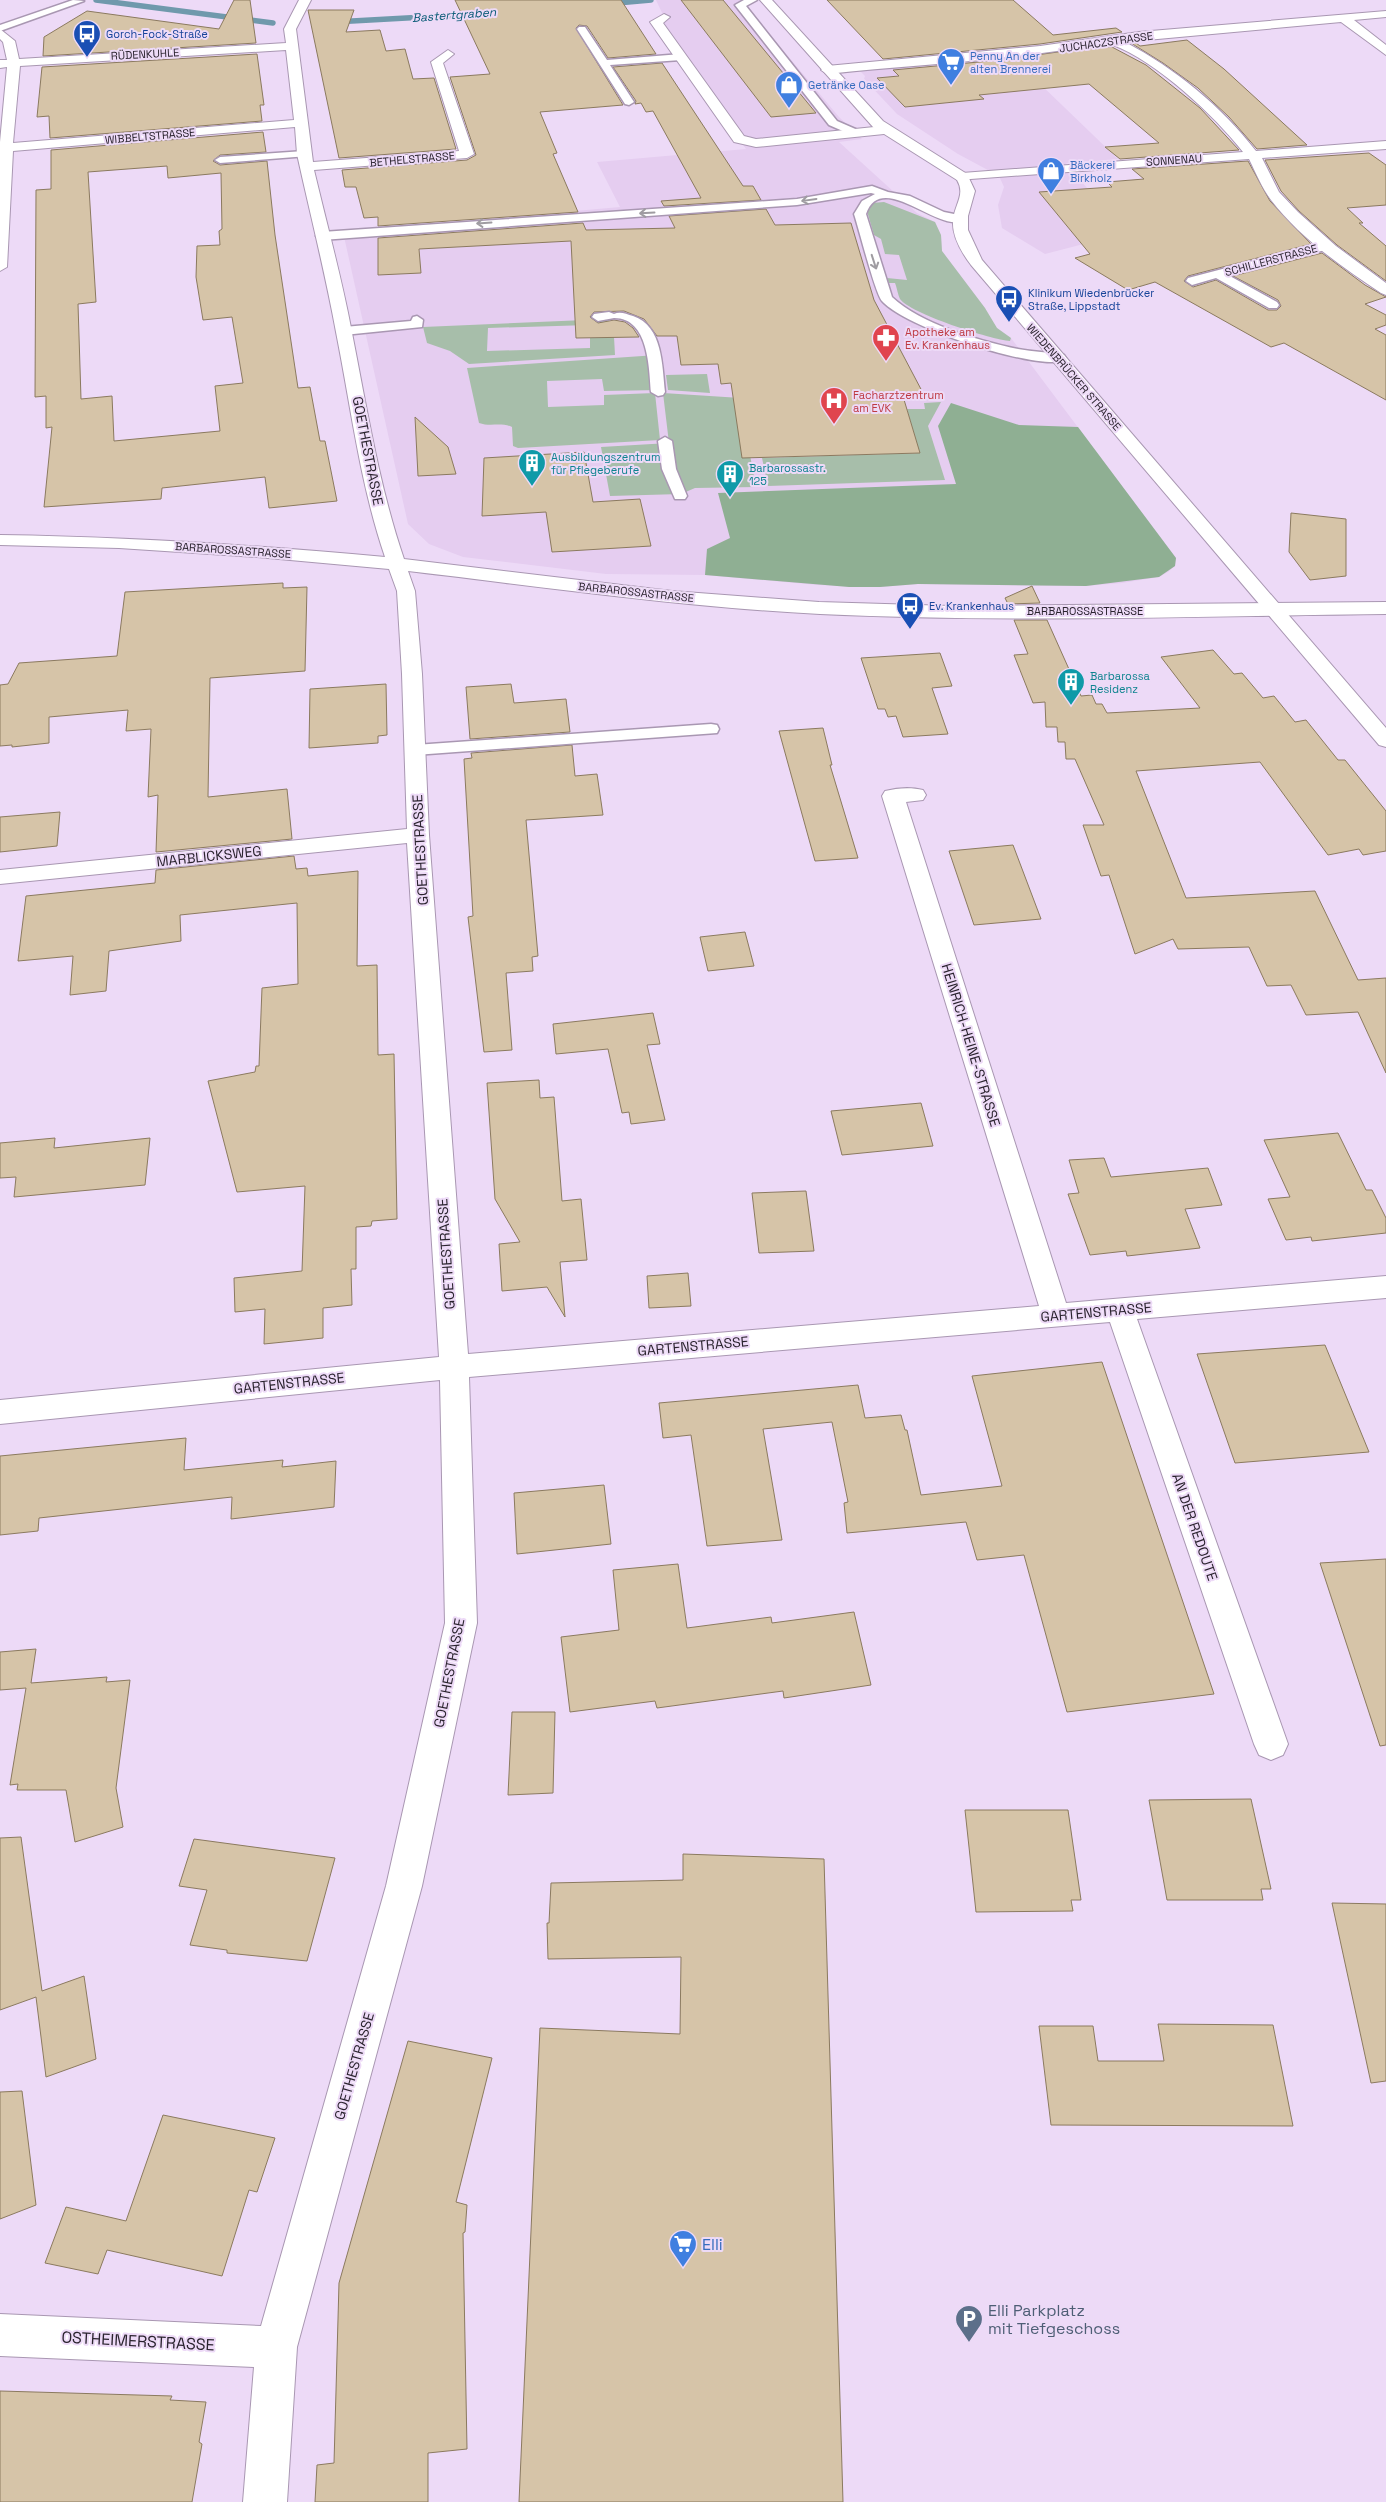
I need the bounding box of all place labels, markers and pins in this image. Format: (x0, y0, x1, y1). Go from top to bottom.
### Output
bus stop icon: Gorch-Fock-Straße (72, 19, 102, 58)
place label: Gorch-Fock-Straße (106, 27, 208, 41)
supermarket icon: Penny An der alten Brennerei (936, 47, 966, 86)
place label: Penny An der alten Brennerei (970, 49, 1051, 76)
shop icon: Getränke Oase (774, 70, 804, 109)
place label: Getränke Oase (808, 78, 885, 92)
shop icon: Bäckerei Birkholz (1036, 156, 1066, 195)
place label: Bäckerei Birkholz (1070, 158, 1116, 185)
bus stop icon: Klinikum Wiedenbrücker Straße, Lippstadt (994, 284, 1024, 323)
place label: Klinikum Wiedenbrücker Straße, Lippstadt (1028, 286, 1154, 313)
pharmacy icon: Apotheke am Ev. Krankenhaus (871, 323, 901, 362)
place label: Apotheke am Ev. Krankenhaus (905, 325, 990, 352)
hospital icon: Facharztzentrum am EVK (819, 386, 849, 425)
place label: Facharztzentrum am EVK (853, 388, 944, 415)
building icon: Ausbildungszentrum für Pflegeberufe (517, 448, 547, 487)
place label: Ausbildungszentrum für Pflegeberufe (551, 450, 660, 477)
building icon: Barbarossastr. 125 (715, 459, 745, 498)
place label: Barbarossastr. 125 (749, 461, 826, 488)
bus stop icon: Ev. Krankenhaus (895, 591, 925, 630)
place label: Ev. Krankenhaus (929, 599, 1014, 613)
building icon: Barbarossa Residenz (1056, 667, 1086, 706)
place label: Barbarossa Residenz (1090, 669, 1150, 696)
supermarket icon: Elli (668, 2229, 698, 2268)
place label: Elli (702, 2234, 723, 2255)
place label: Elli Parkplatz mit Tiefgeschoss (988, 2300, 1120, 2339)
parking icon: Elli Parkplatz mit Tiefgeschoss (954, 2304, 984, 2343)

